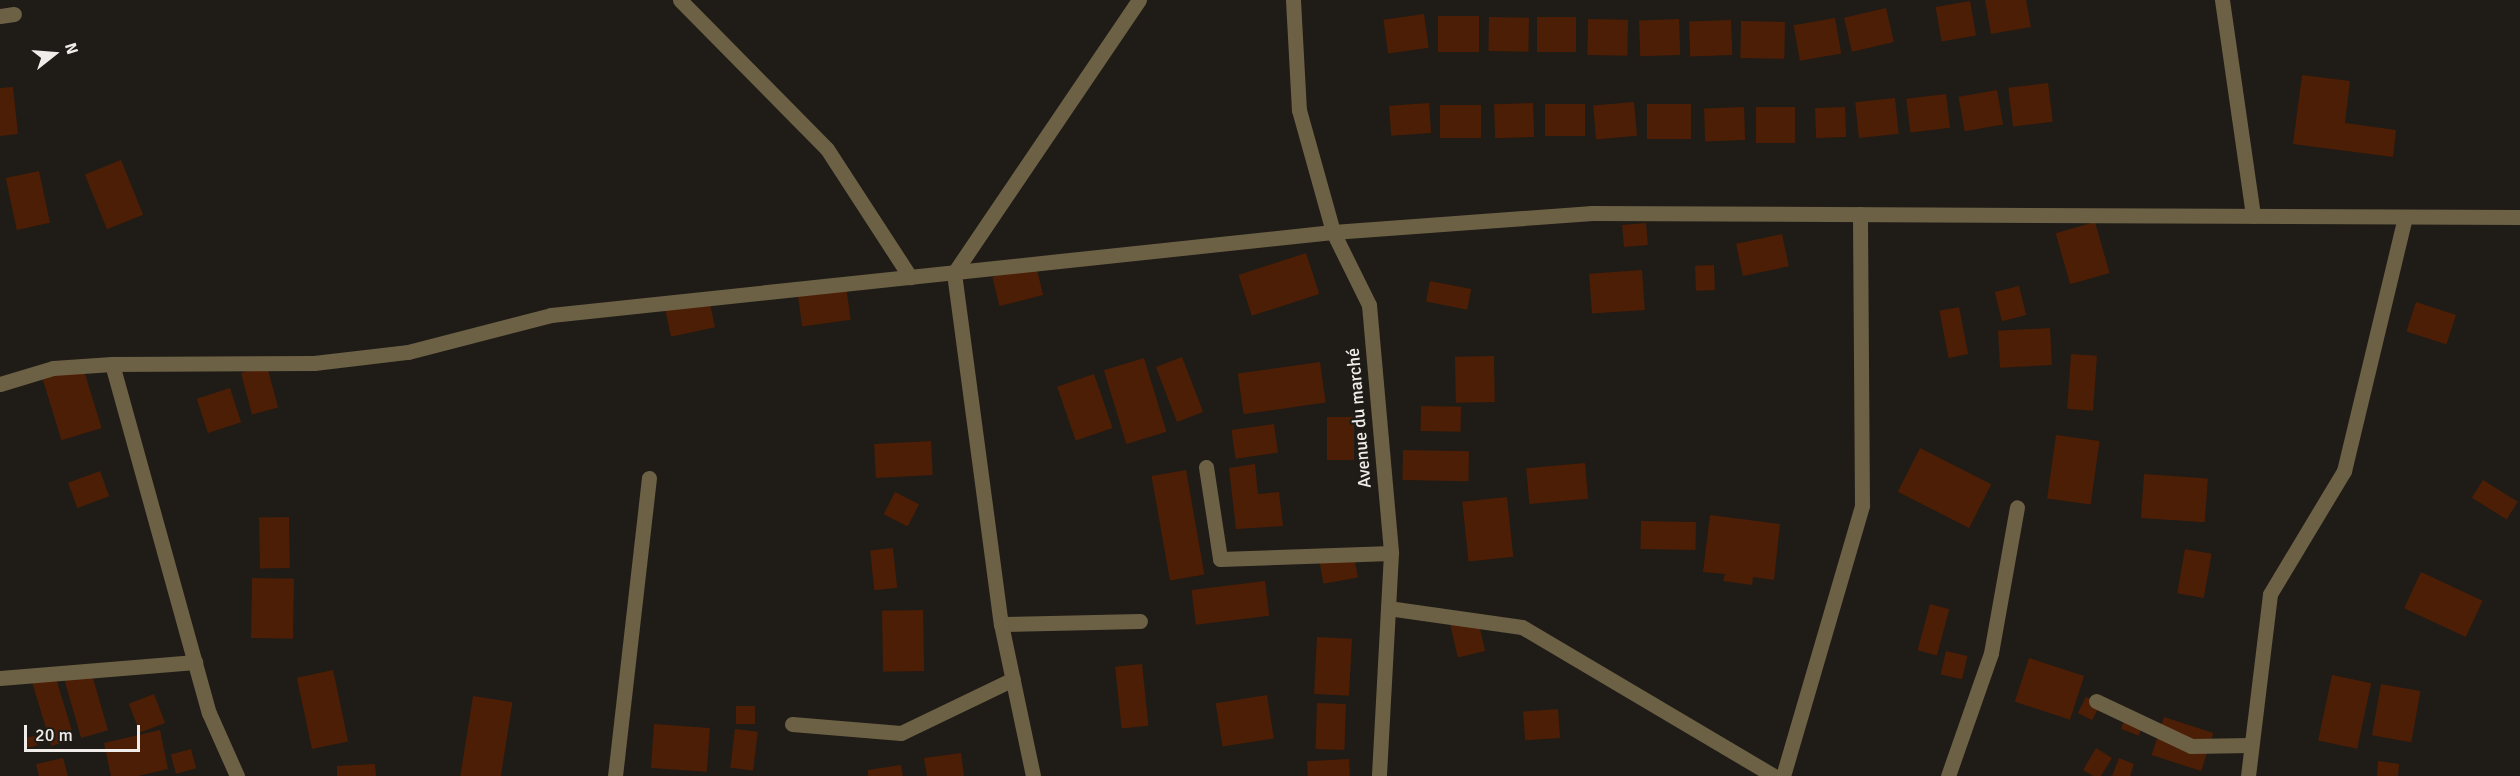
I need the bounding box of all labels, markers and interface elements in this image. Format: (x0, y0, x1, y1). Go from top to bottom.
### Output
north arrow (24, 24, 84, 84)
text: N (60, 40, 82, 57)
street label: Avenue du marché (1342, 347, 1376, 489)
scale bar (27, 713, 142, 751)
text: 20 m (35, 724, 73, 746)

